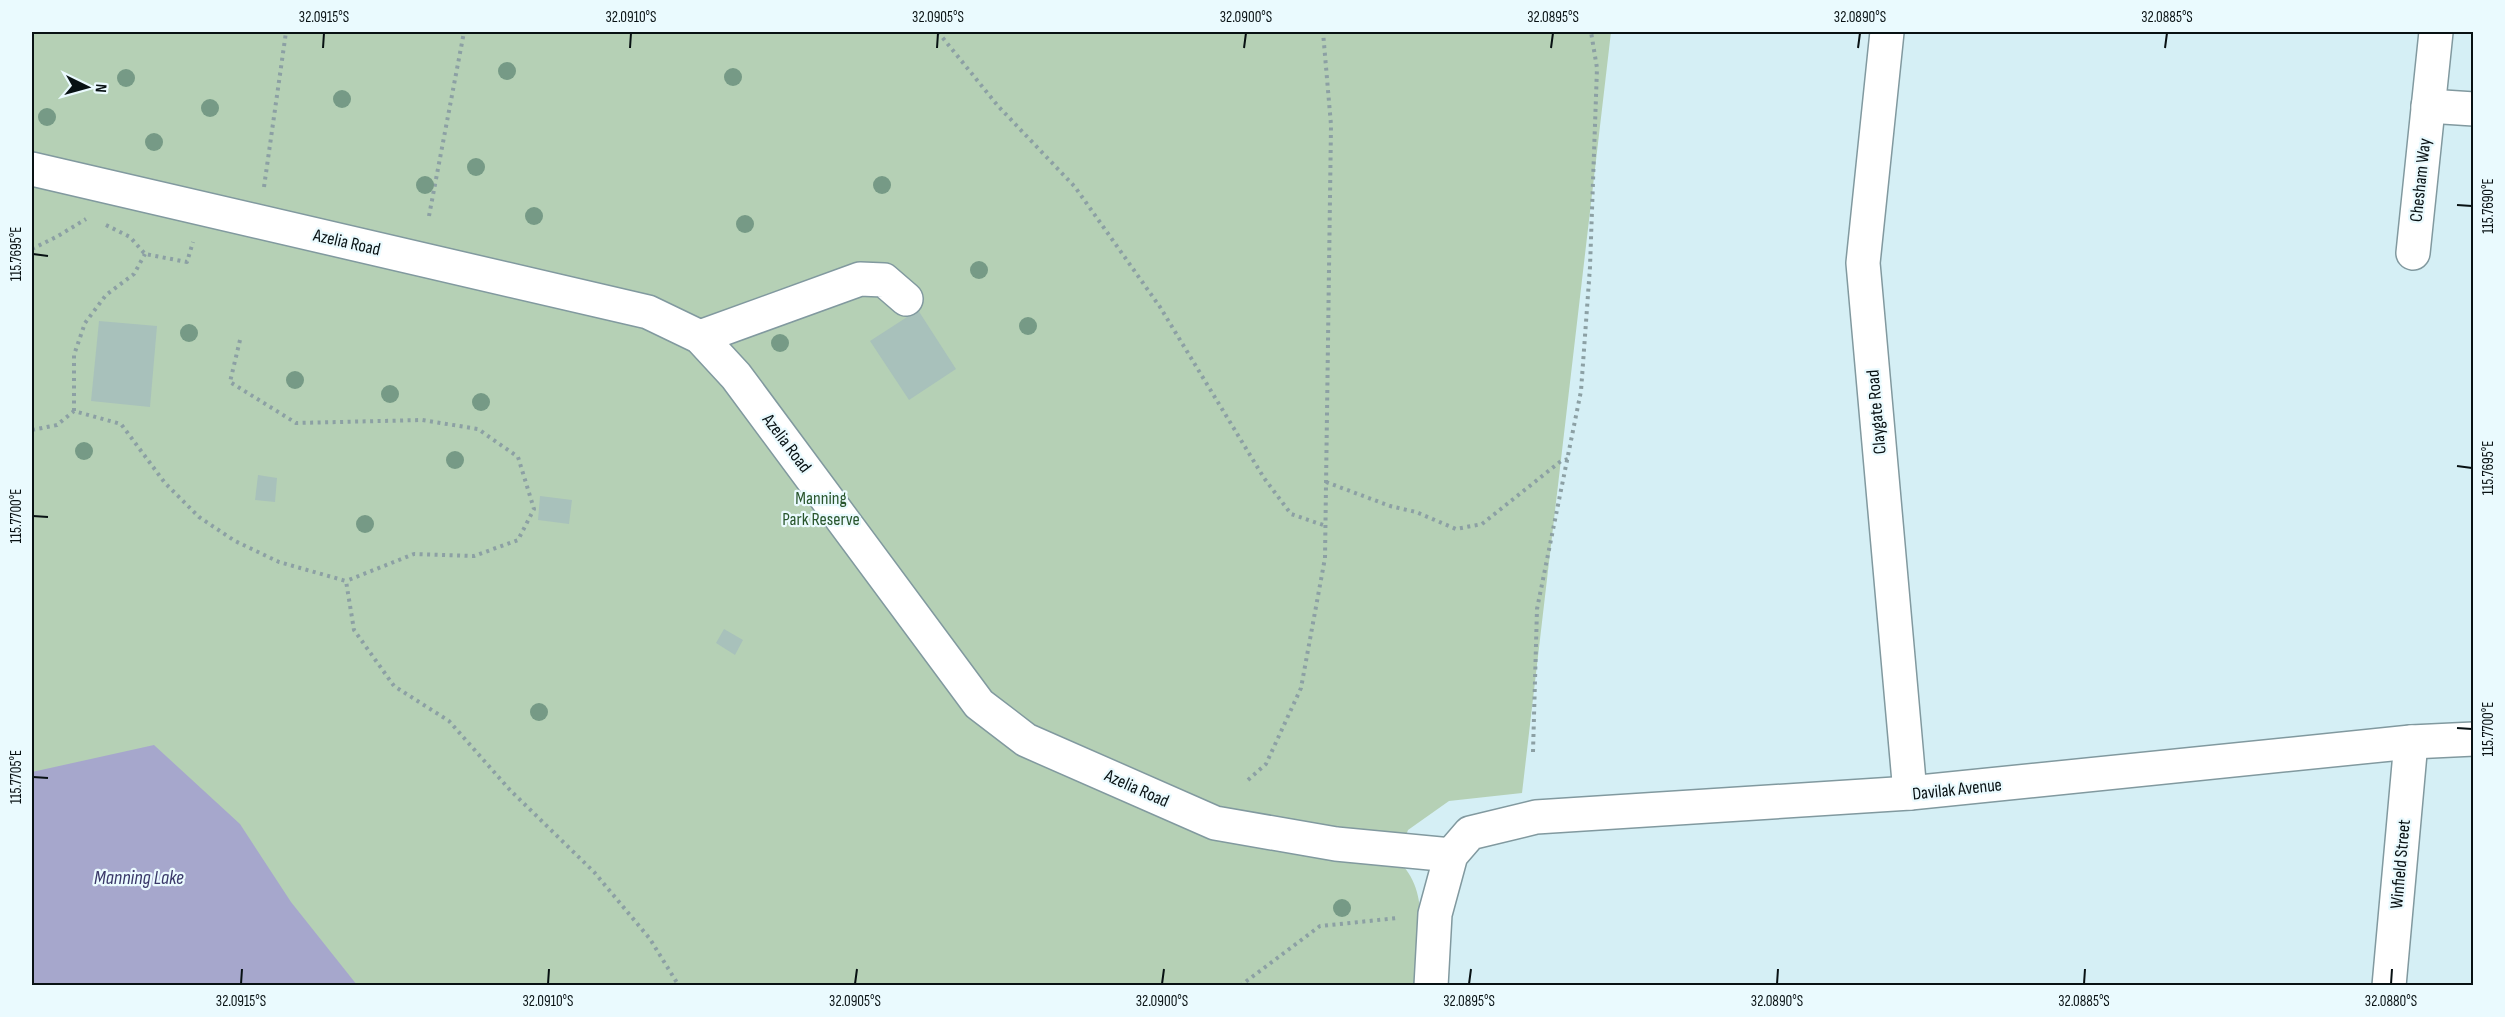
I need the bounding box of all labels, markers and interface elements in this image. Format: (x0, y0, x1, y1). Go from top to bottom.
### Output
text: 32.0915°S (299, 8, 349, 27)
text: 32.0910°S (605, 8, 657, 27)
text: 32.0905°S (912, 8, 964, 27)
text: 32.0900°S (1220, 8, 1272, 27)
text: 32.0895°S (1527, 8, 1579, 27)
text: 32.0890°S (1834, 8, 1886, 27)
text: 32.0885°S (2141, 8, 2193, 27)
north arrow (57, 57, 117, 117)
text: N (91, 83, 110, 93)
street label: Chesham Way (2406, 137, 2435, 223)
text: 115.7690°E (2479, 178, 2498, 234)
street label: Azelia Road (310, 224, 382, 260)
text: 115.7695°E (7, 227, 26, 281)
street label: Claygate Road (1862, 369, 1891, 455)
street label: Azelia Road (757, 409, 815, 477)
text: 115.7695°E (2479, 441, 2498, 495)
park label: Manning Park Reserve (782, 488, 860, 530)
text: 115.7700°E (7, 489, 26, 543)
text: 115.7700°E (2479, 702, 2498, 756)
text: 115.7705°E (7, 750, 26, 804)
street label: Azelia Road (1100, 765, 1172, 812)
street label: Davilak Avenue (1911, 774, 2003, 805)
street label: Winfield Street (2386, 818, 2415, 910)
water label: Manning Lake (94, 866, 184, 890)
text: 32.0915°S (216, 992, 266, 1011)
text: 32.0910°S (522, 992, 574, 1011)
text: 32.0905°S (829, 992, 881, 1011)
text: 32.0900°S (1136, 992, 1188, 1011)
text: 32.0895°S (1443, 992, 1495, 1011)
text: 32.0890°S (1751, 992, 1803, 1011)
text: 32.0885°S (2058, 992, 2110, 1011)
text: 32.0880°S (2365, 992, 2417, 1011)

